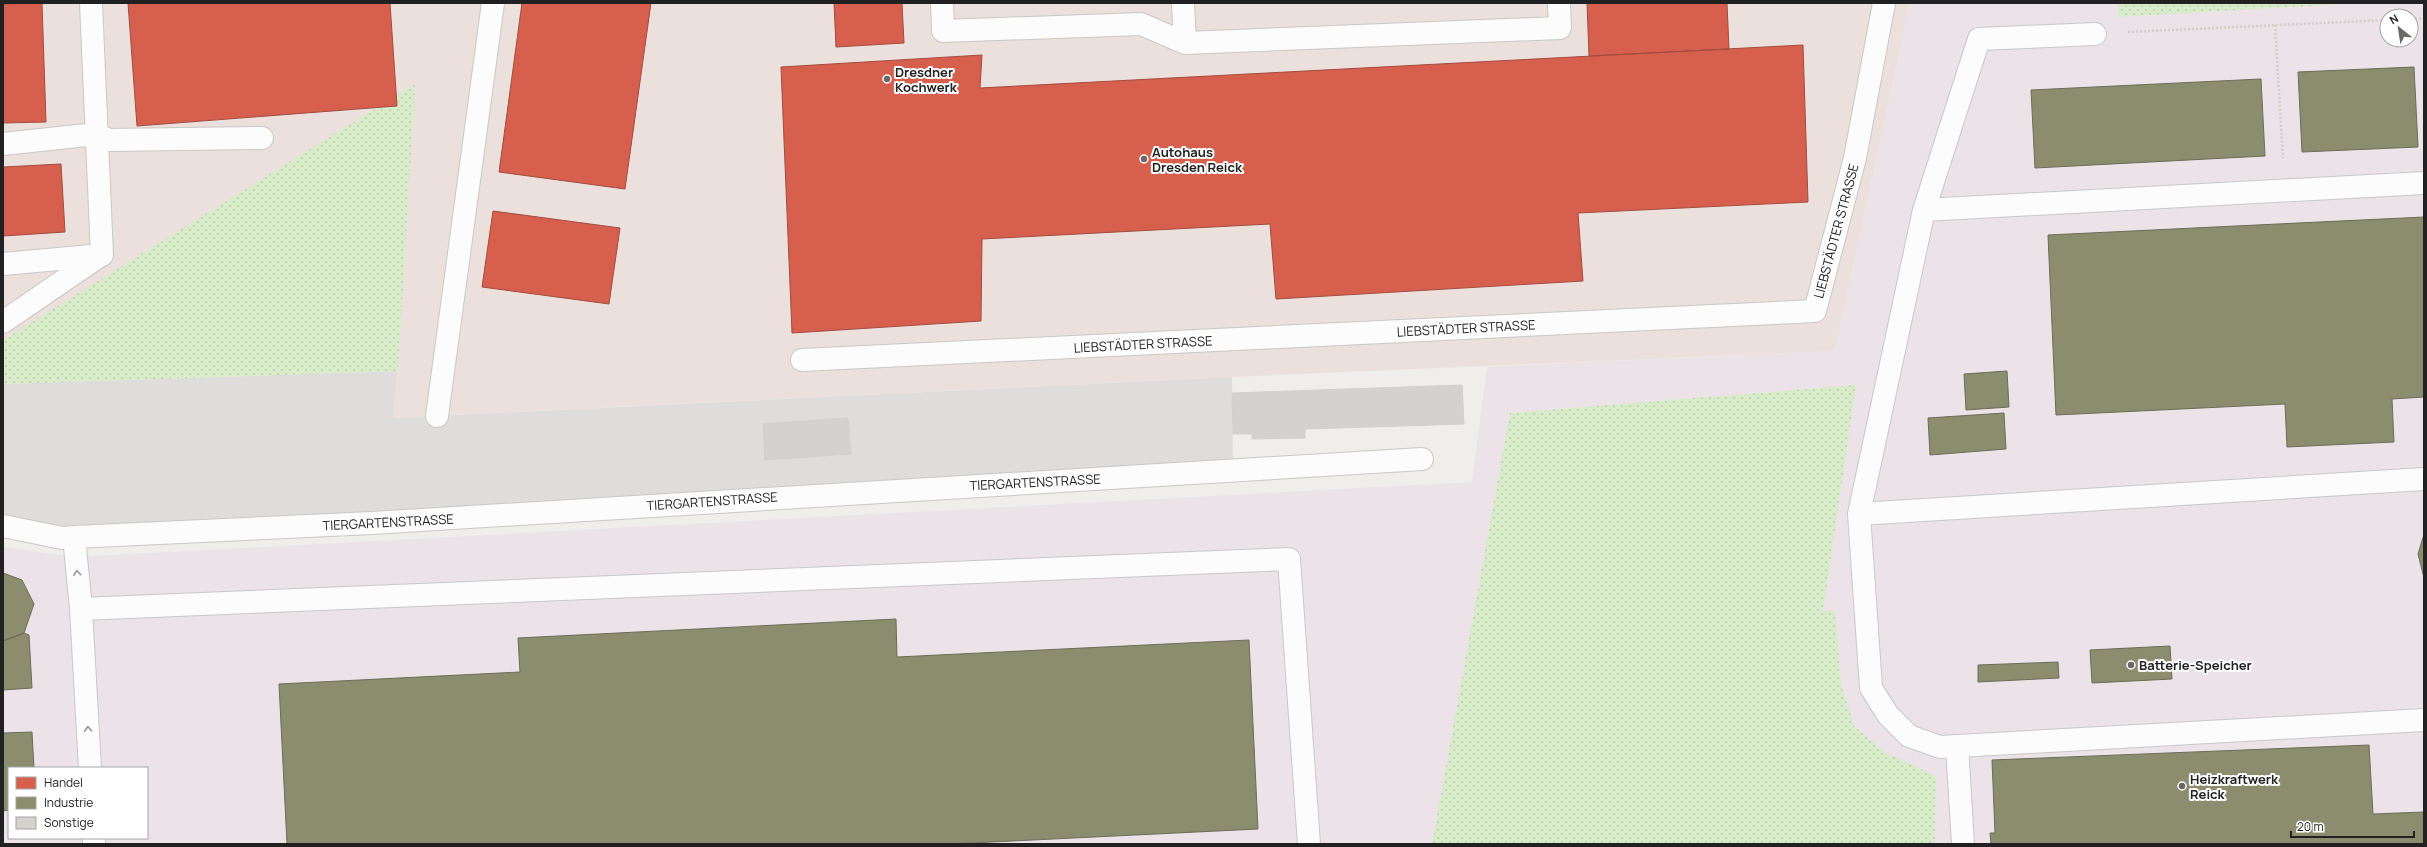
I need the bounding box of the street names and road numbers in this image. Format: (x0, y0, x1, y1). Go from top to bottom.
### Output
street label: LIEBSTÄDTER STRASSE (1809, 162, 1863, 300)
street label: LIEBSTÄDTER STRASSE (1396, 315, 1536, 341)
street label: LIEBSTÄDTER STRASSE (1073, 331, 1213, 357)
street label: TIERGARTENSTRASSE (969, 470, 1101, 494)
street label: TIERGARTENSTRASSE (646, 487, 778, 515)
street label: TIERGARTENSTRASSE (322, 510, 454, 534)

